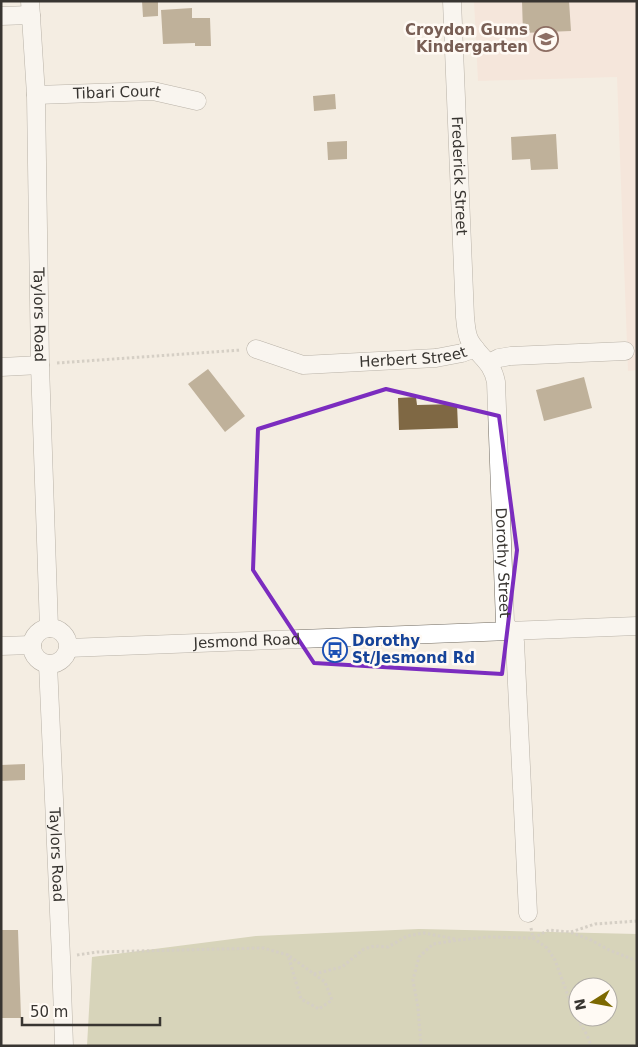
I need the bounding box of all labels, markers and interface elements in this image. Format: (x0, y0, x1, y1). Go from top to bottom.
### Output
place label: Croydon Gums Kindergarten (405, 21, 528, 56)
school or university icon: Croydon Gums Kindergarten (533, 26, 559, 52)
street label: Tibari Court (72, 82, 163, 103)
street label: Frederick Street (448, 116, 471, 236)
street label: Taylors Road (30, 266, 49, 362)
street label: Herbert Street (359, 343, 470, 371)
street label: Dorothy Street (492, 507, 514, 618)
street label: Jesmond Road (192, 630, 301, 652)
place label: Dorothy St/Jesmond Rd (352, 632, 475, 667)
bus stop icon: Dorothy St/Jesmond Rd (322, 637, 348, 663)
street label: Taylors Road (45, 806, 68, 902)
north arrow (568, 977, 618, 1027)
scale bar (22, 994, 160, 1026)
text: N (571, 997, 589, 1012)
text: 50 m (30, 1003, 68, 1021)

